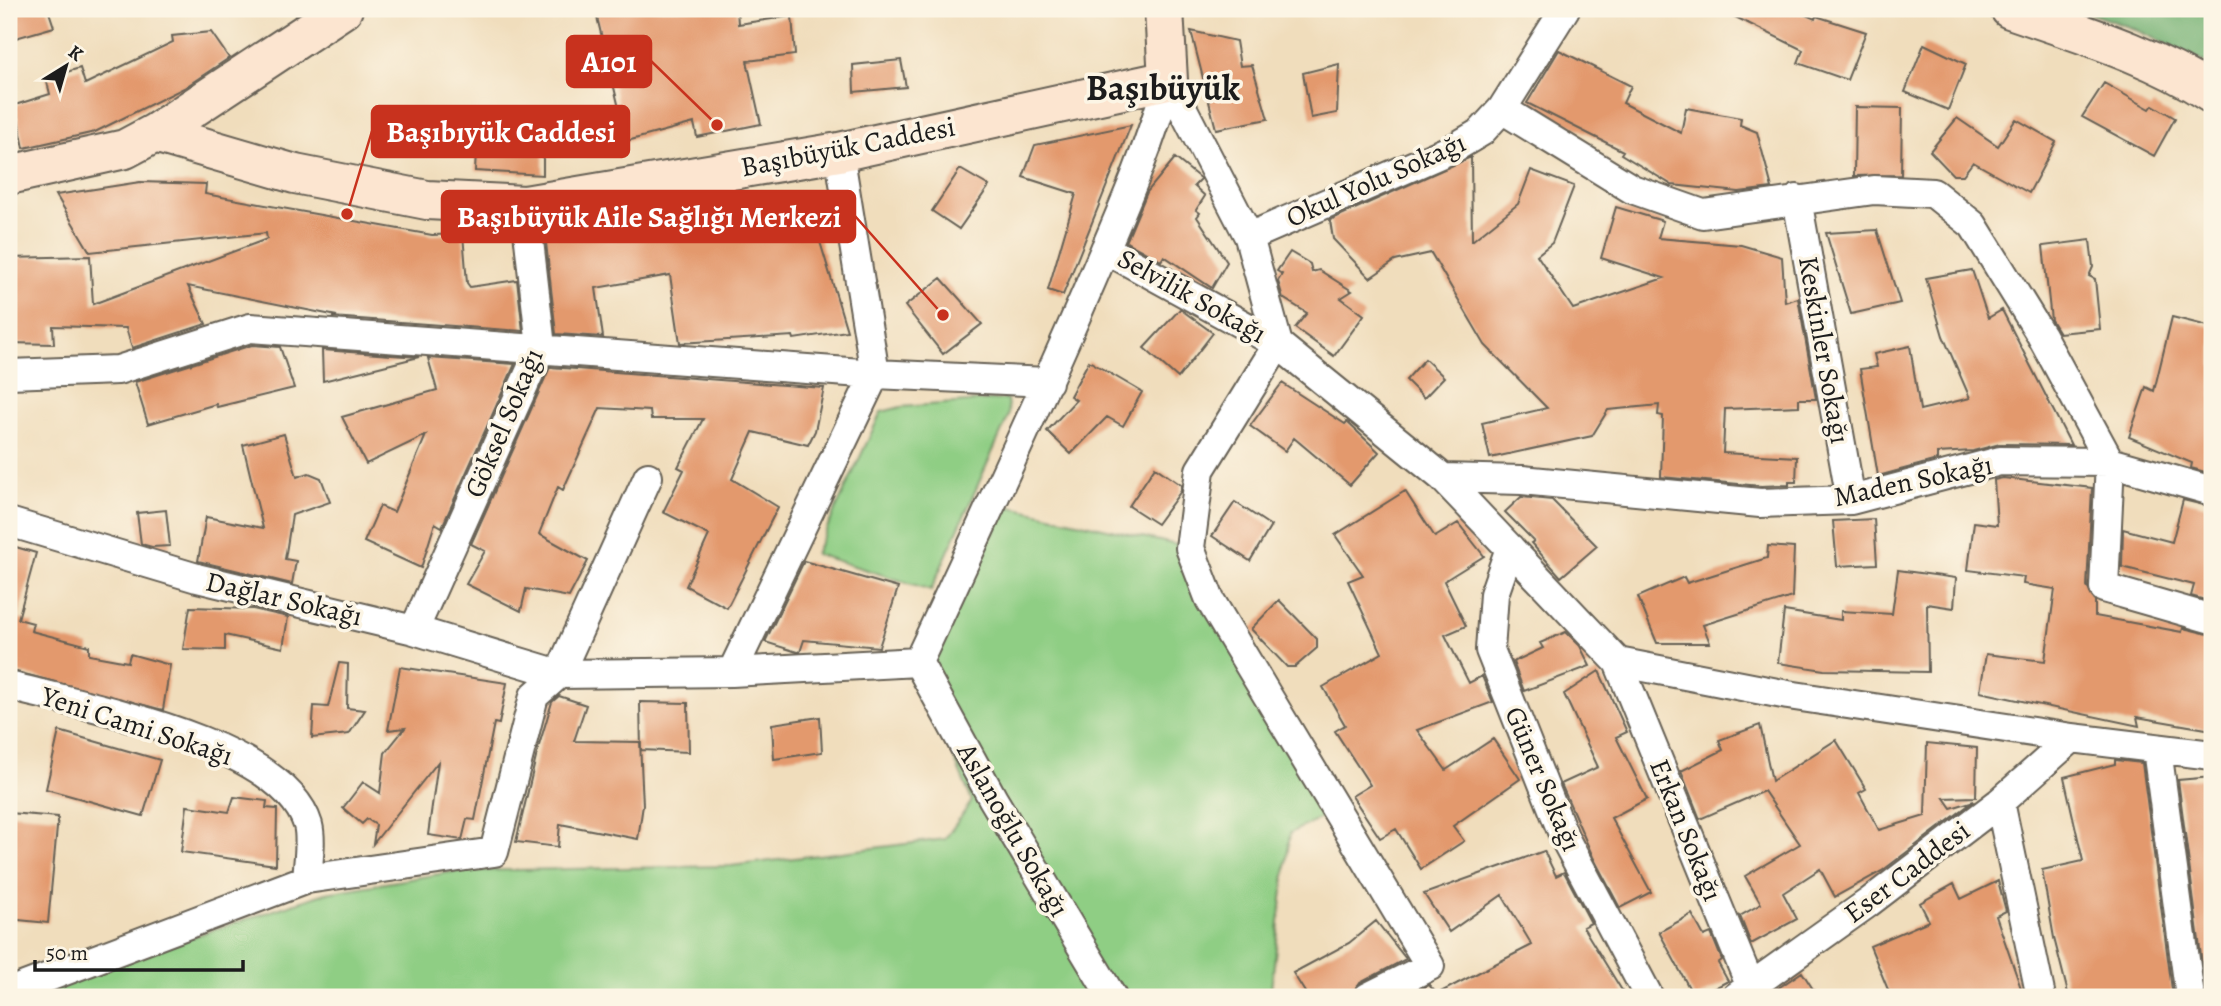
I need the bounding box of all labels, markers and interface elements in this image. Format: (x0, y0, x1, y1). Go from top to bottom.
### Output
north arrow (32, 32, 102, 102)
callout: A101 (567, 36, 651, 87)
text: K (63, 39, 89, 68)
text: A101 (580, 42, 637, 82)
district label: Başıbüyük (1086, 64, 1240, 112)
callout: Başıbıyük Caddesi (372, 106, 629, 157)
street label: Başıbüyük Caddesi (738, 108, 958, 186)
text: Başıbıyük Caddesi (386, 112, 616, 152)
street label: Okul Yolu Sokağı (1280, 123, 1472, 237)
callout: Başıbüyük Aile Sağlığı Merkezi (442, 191, 855, 242)
text: Başıbüyük Aile Sağlığı Merkezi (457, 197, 841, 237)
street label: Selvilik Sokağı (1111, 239, 1273, 353)
street label: Keskinler Sokağı (1789, 253, 1859, 447)
street label: Göksel Sokağı (456, 343, 552, 503)
street label: Maden Sokağı (1830, 446, 1996, 516)
street label: Dağlar Sokağı (202, 563, 366, 635)
street label: Yeni Cami Sokağı (35, 677, 238, 775)
street label: Güner Sokağı (1495, 701, 1591, 857)
street label: Aslanoğlu Sokağı (947, 735, 1078, 924)
street label: Erkan Sokağı (1640, 753, 1732, 907)
street label: Eser Caddesi (1836, 812, 1978, 932)
scale bar (35, 929, 243, 973)
text: 50 m (46, 939, 88, 967)

